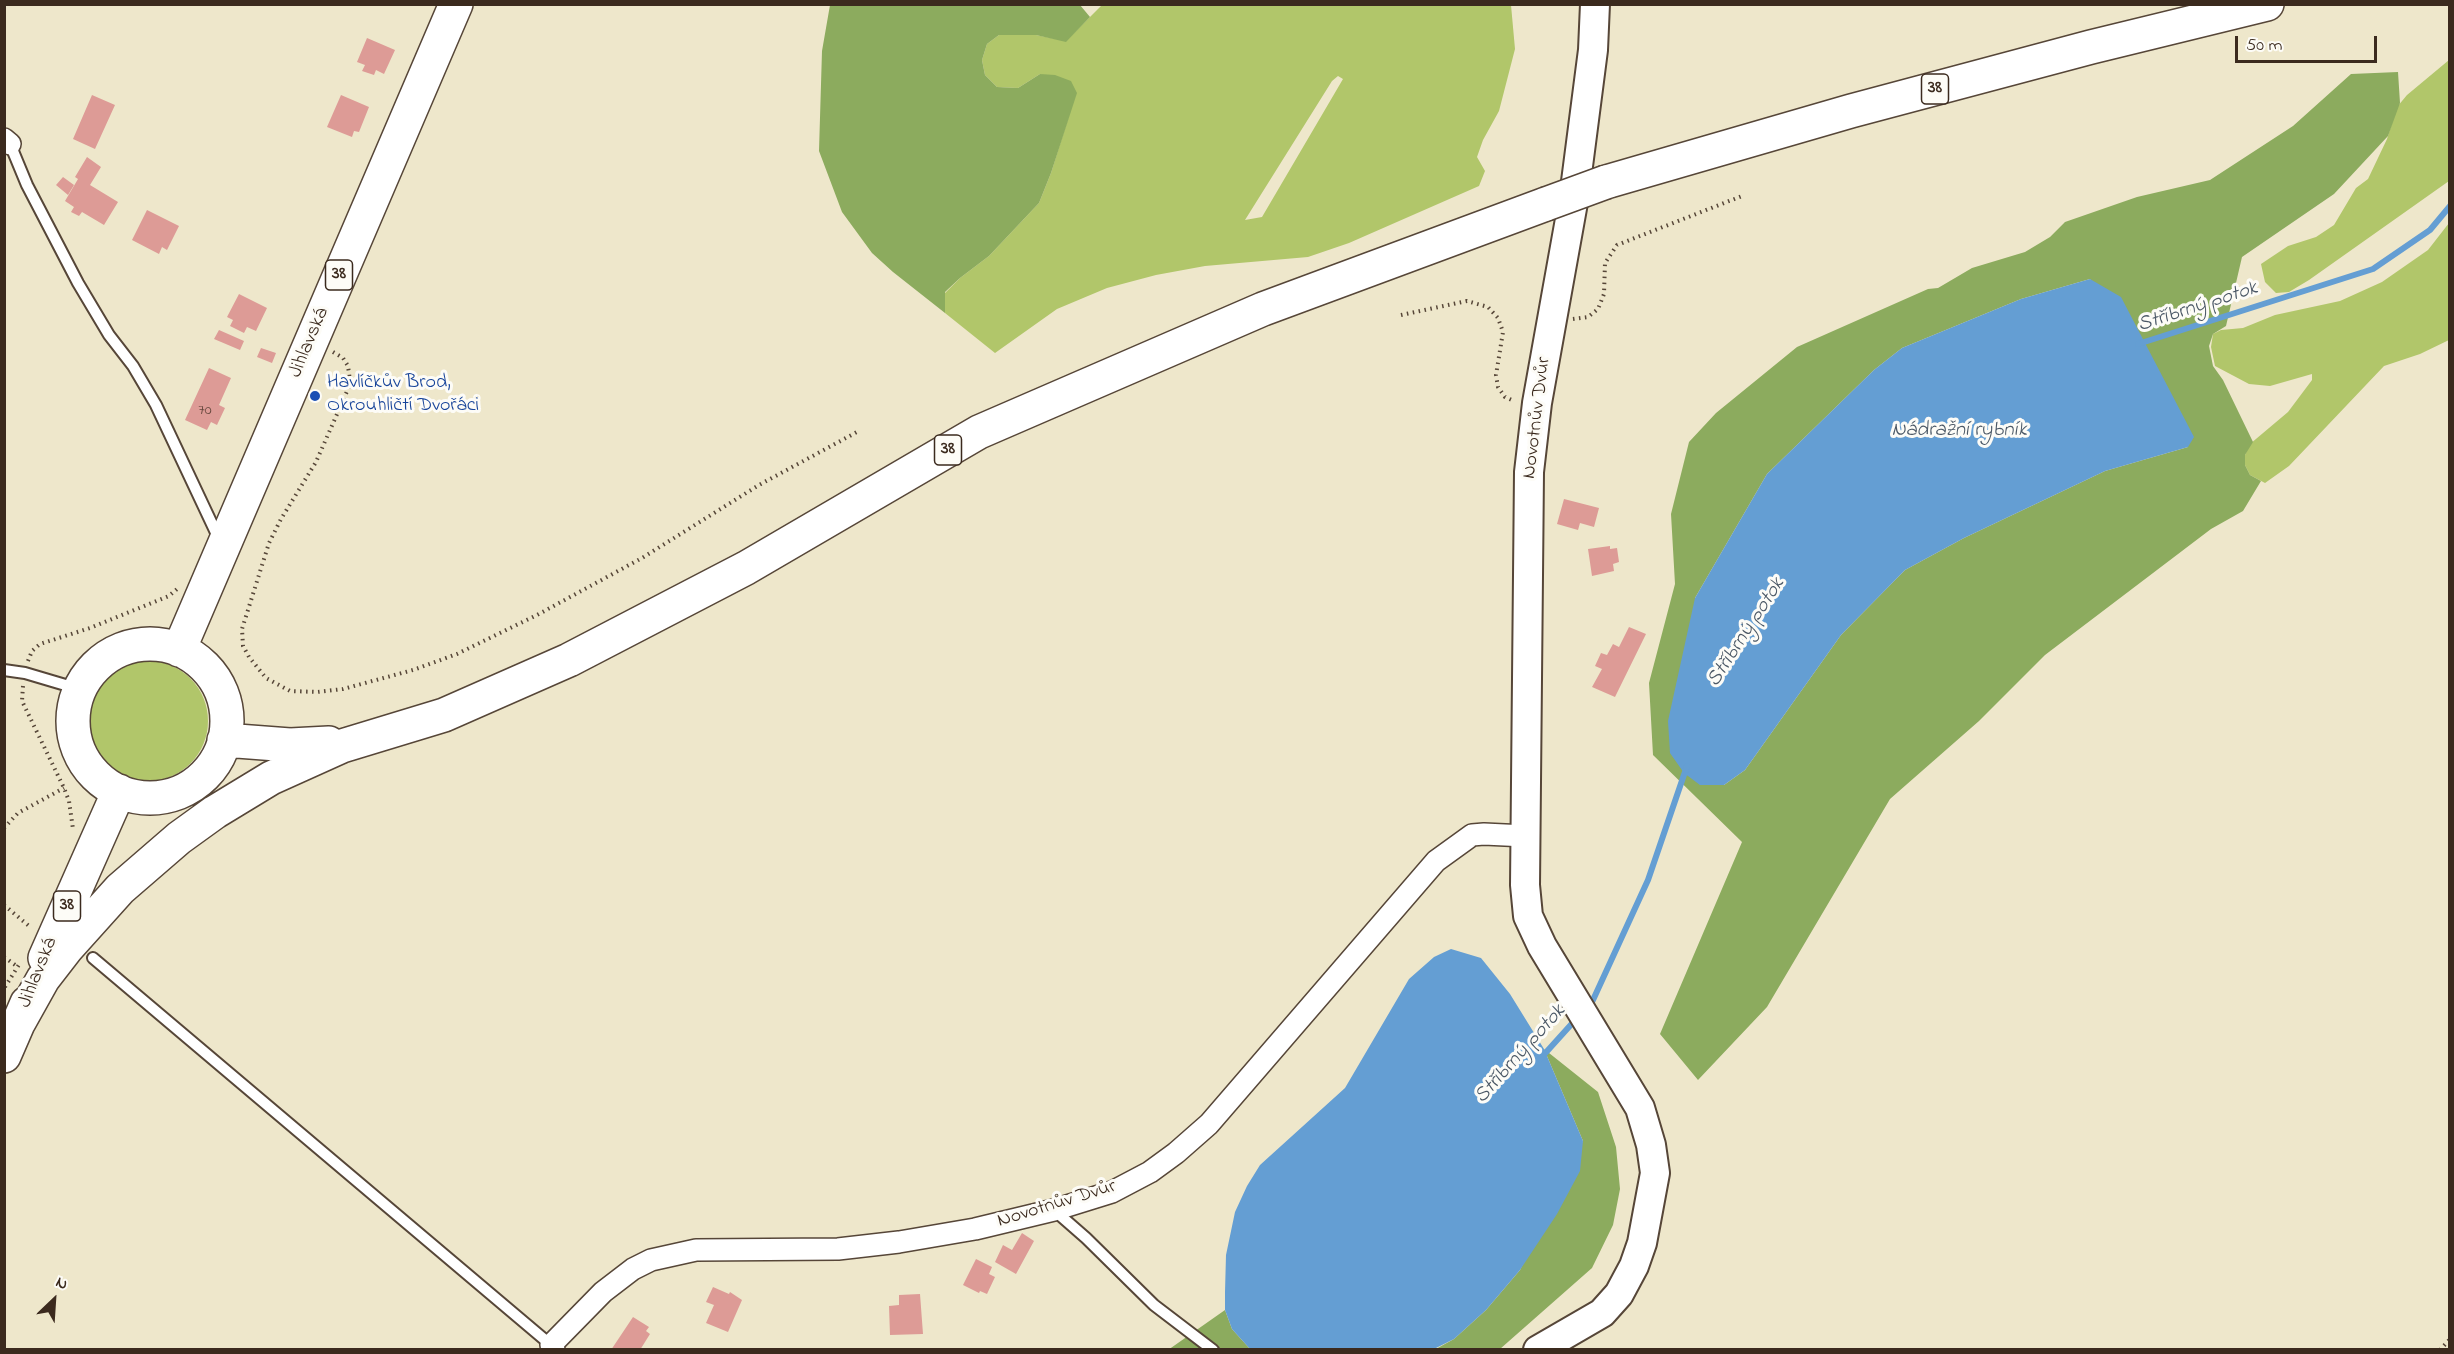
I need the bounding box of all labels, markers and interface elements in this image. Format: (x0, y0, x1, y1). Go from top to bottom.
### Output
scale bar (2238, 24, 2380, 62)
text: 50 m (2246, 33, 2283, 59)
road number: 38 (1922, 74, 1948, 104)
road number: 38 (326, 260, 352, 290)
water label: Stříbrný potok (2135, 277, 2261, 339)
street label: Jihlavská (285, 304, 335, 382)
street label: Novotnův Dvůr (1519, 356, 1557, 480)
place label: Havlíčkův Brod, Okrouhličtí Dvořáci (327, 372, 479, 419)
marker: Havlíčkův Brod, Okrouhličtí Dvořáci (308, 389, 322, 403)
house number: 70 (198, 401, 212, 421)
water label: Nádražní rybník (1891, 419, 2027, 445)
road number: 38 (934, 435, 962, 465)
water label: Stříbrný potok (1703, 574, 1791, 692)
road number: 38 (54, 891, 80, 921)
street label: Jihlavská (14, 934, 64, 1012)
water label: Stříbrný potok (1470, 1000, 1572, 1110)
street label: Novotnův Dvůr (995, 1176, 1119, 1234)
north arrow (24, 1270, 84, 1330)
text: N (52, 1271, 72, 1297)

